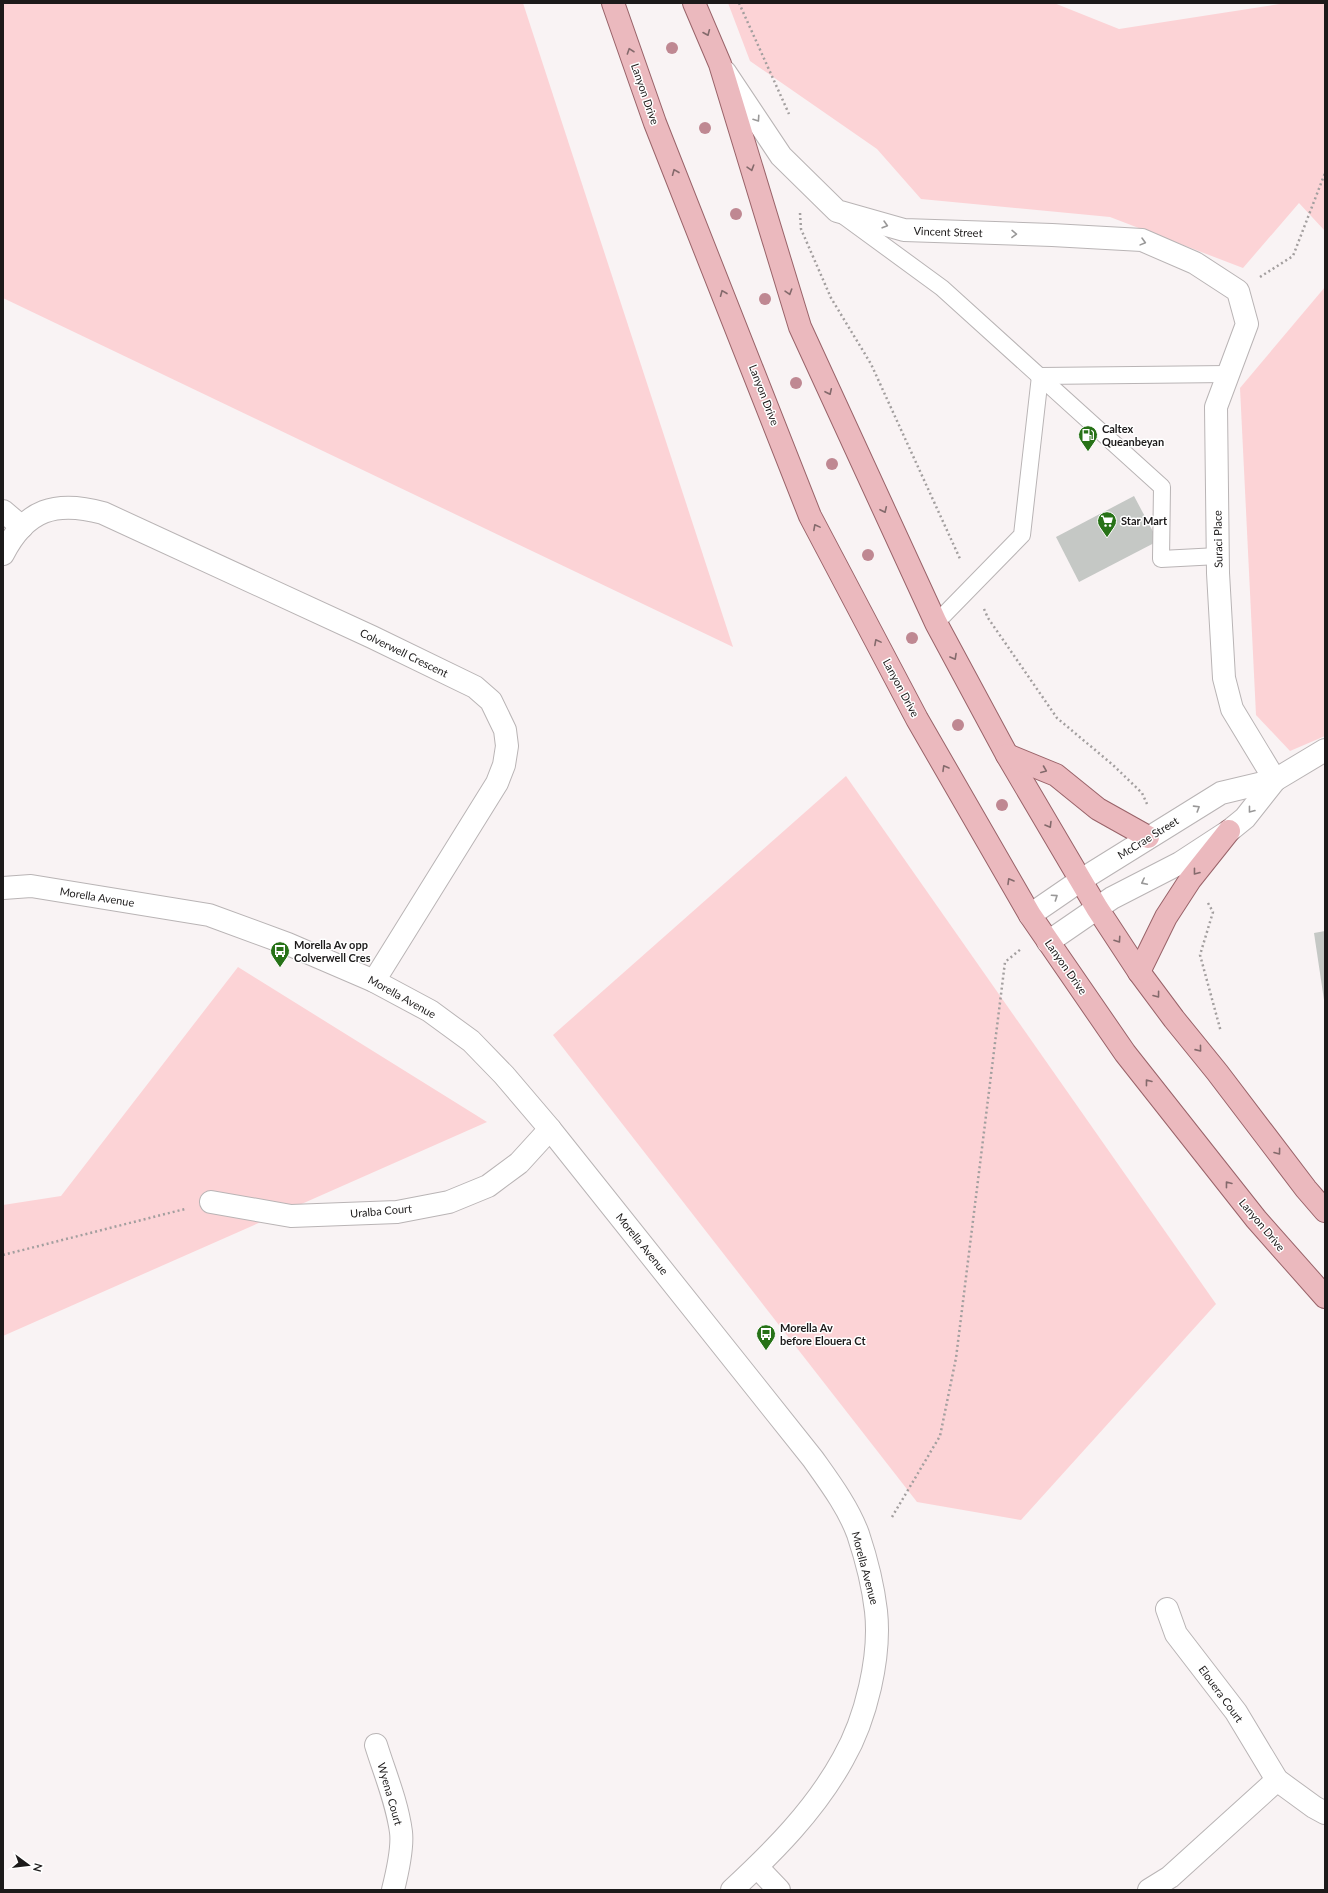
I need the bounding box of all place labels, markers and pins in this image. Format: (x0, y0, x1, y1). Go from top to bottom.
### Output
place label: Caltex Queanbeyan (1102, 422, 1164, 448)
fuel station icon: Caltex Queanbeyan (1077, 424, 1099, 452)
supermarket icon: Star Mart (1096, 510, 1118, 538)
place label: Star Mart (1121, 514, 1168, 527)
place label: Morella Av opp Colverwell Cres (294, 938, 371, 964)
bus stop icon: Morella Av opp Colverwell Cres (269, 940, 291, 968)
place label: Morella Av before Elouera Ct (780, 1321, 866, 1347)
bus stop icon: Morella Av before Elouera Ct (755, 1323, 777, 1351)

